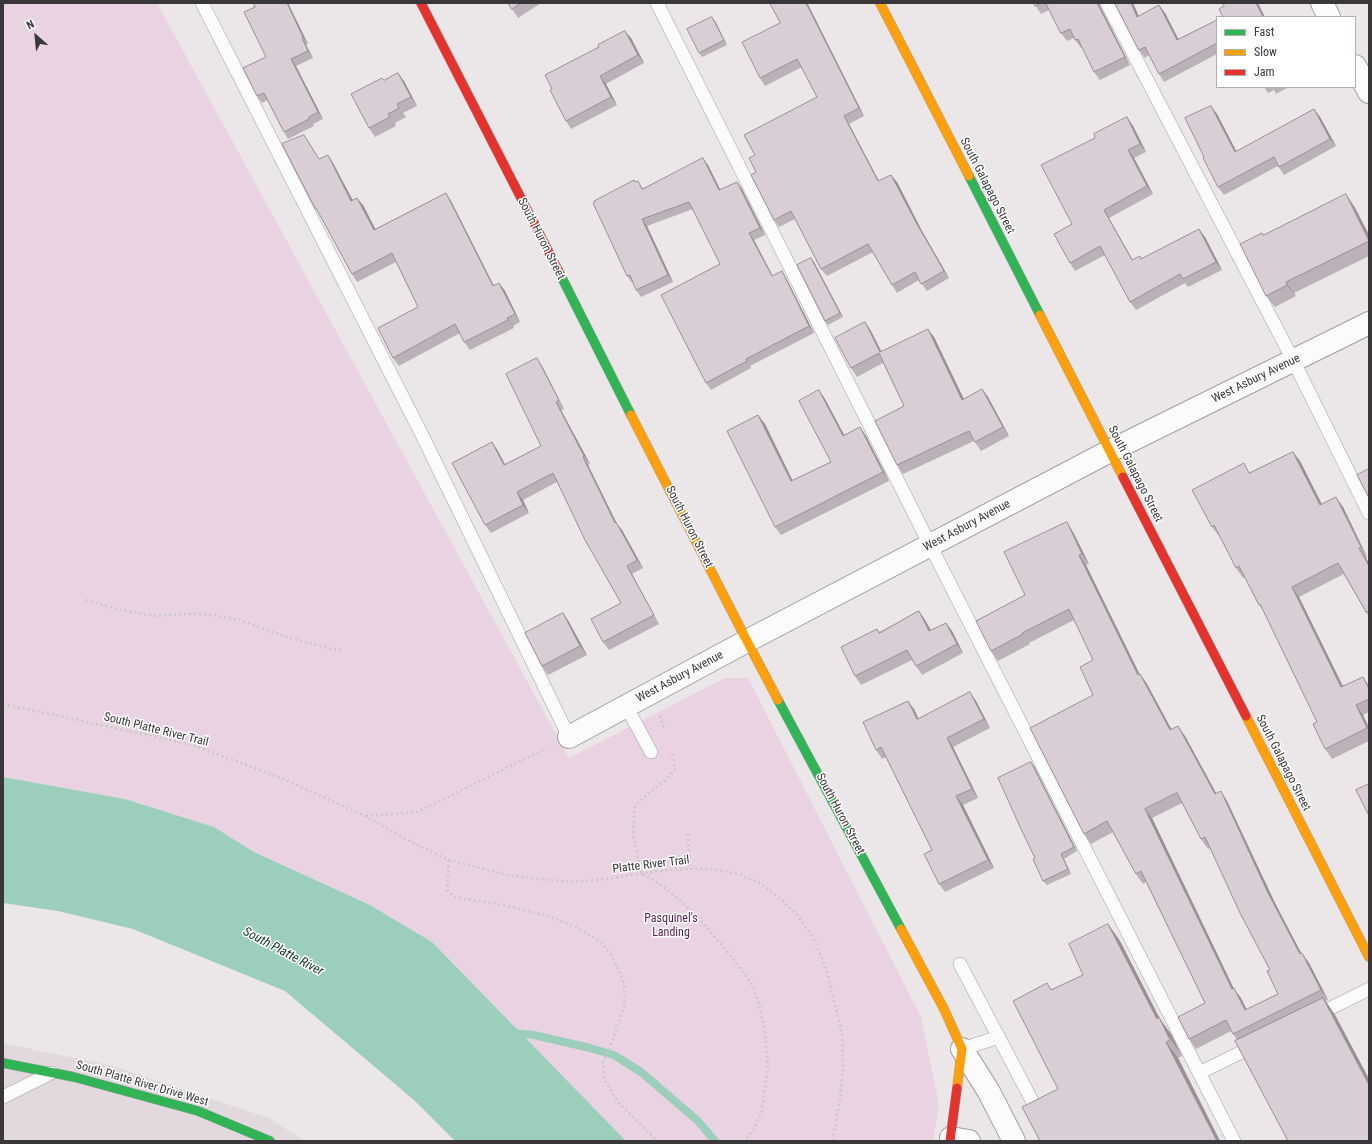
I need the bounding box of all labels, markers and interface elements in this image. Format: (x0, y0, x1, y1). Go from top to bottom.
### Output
north arrow (16, 16, 56, 56)
legend (1216, 16, 1356, 88)
text: N (24, 18, 36, 32)
text: Fast (1254, 25, 1274, 39)
text: Slow (1254, 45, 1277, 59)
text: Jam (1254, 65, 1275, 79)
street label: South Galapago Street (957, 136, 1017, 236)
street label: South Huron Street (514, 196, 568, 282)
street label: West Asbury Avenue (1209, 351, 1303, 407)
street label: South Galapago Street (1105, 424, 1165, 524)
street label: South Huron Street (662, 484, 716, 570)
street label: West Asbury Avenue (921, 497, 1013, 555)
street label: West Asbury Avenue (634, 648, 726, 706)
street label: South Platte River Trail (102, 710, 210, 750)
street label: South Galapago Street (1253, 713, 1313, 813)
street label: South Huron Street (813, 771, 867, 857)
street label: Platte River Trail (612, 853, 690, 877)
park label: Pasquinel's Landing (644, 912, 698, 940)
water label: South Platte River (240, 924, 326, 980)
street label: South Platte River Drive West (74, 1058, 210, 1110)

